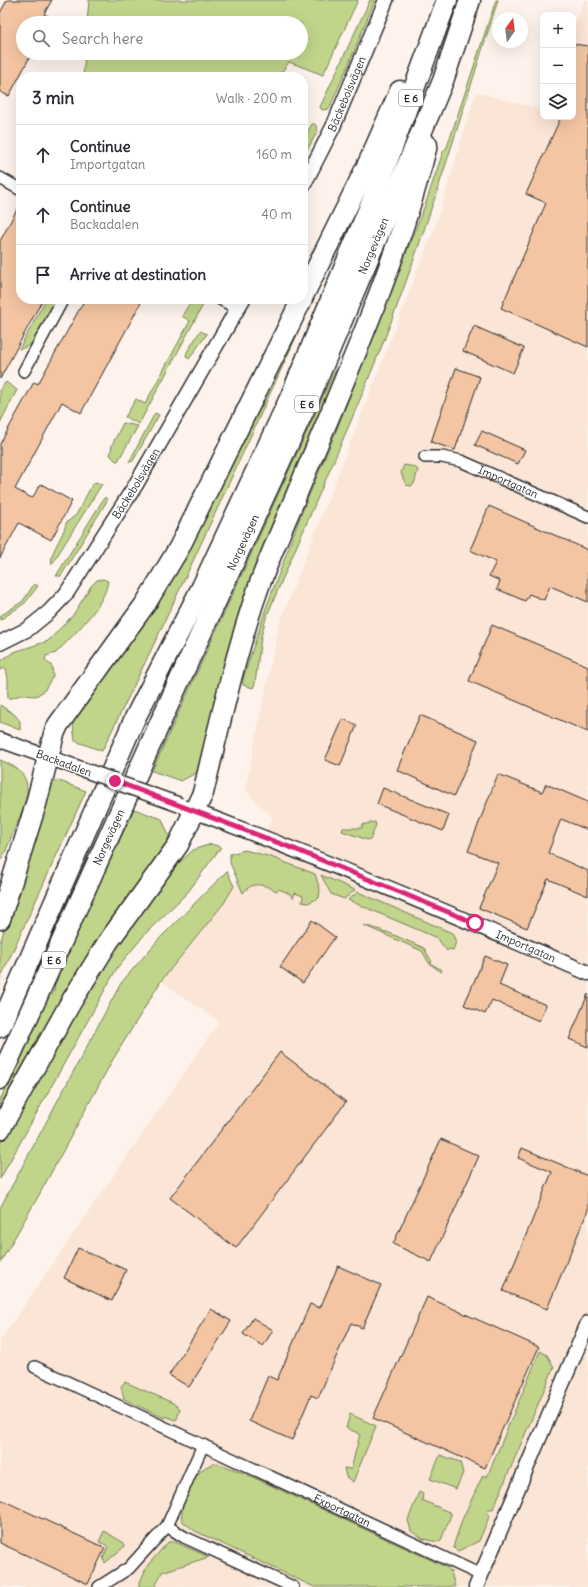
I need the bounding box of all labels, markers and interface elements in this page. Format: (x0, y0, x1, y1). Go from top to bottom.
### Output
north arrow (492, 12, 528, 48)
map controls (540, 12, 576, 120)
button: + (540, 12, 576, 48)
search box (16, 16, 308, 60)
icon: search (30, 27, 52, 49)
text: Search here (62, 29, 143, 48)
button: − (540, 48, 576, 84)
street label: Bäckebolsvägen (325, 54, 369, 134)
button: layers (540, 84, 576, 120)
text: 3 min (32, 87, 74, 109)
text: Walk · 200 m (216, 90, 292, 107)
road number: E 6 (399, 90, 423, 106)
text: Continue (70, 137, 131, 156)
icon: ahead (32, 144, 54, 166)
text: 160 m (256, 146, 292, 163)
text: Importgatan (70, 156, 145, 173)
text: Continue (70, 197, 131, 216)
icon: ahead (32, 204, 54, 226)
text: 40 m (261, 206, 292, 223)
street label: Norgevägen (355, 215, 392, 276)
text: Backadalen (70, 216, 139, 233)
icon: arrive (32, 264, 54, 286)
text: Arrive at destination (70, 265, 206, 284)
road number: E 6 (295, 396, 319, 412)
street label: Bäckebolsvägen (109, 445, 163, 521)
street label: Importgatan (476, 463, 540, 501)
street label: Norgevägen (224, 512, 262, 573)
street label: Backadalen (34, 746, 94, 780)
route end (106, 772, 124, 790)
street label: Norgevägen (90, 807, 127, 868)
route start (466, 914, 484, 932)
street label: Importgatan (494, 927, 558, 965)
road number: E 6 (42, 952, 66, 968)
street label: Exportgatan (311, 1491, 373, 1530)

